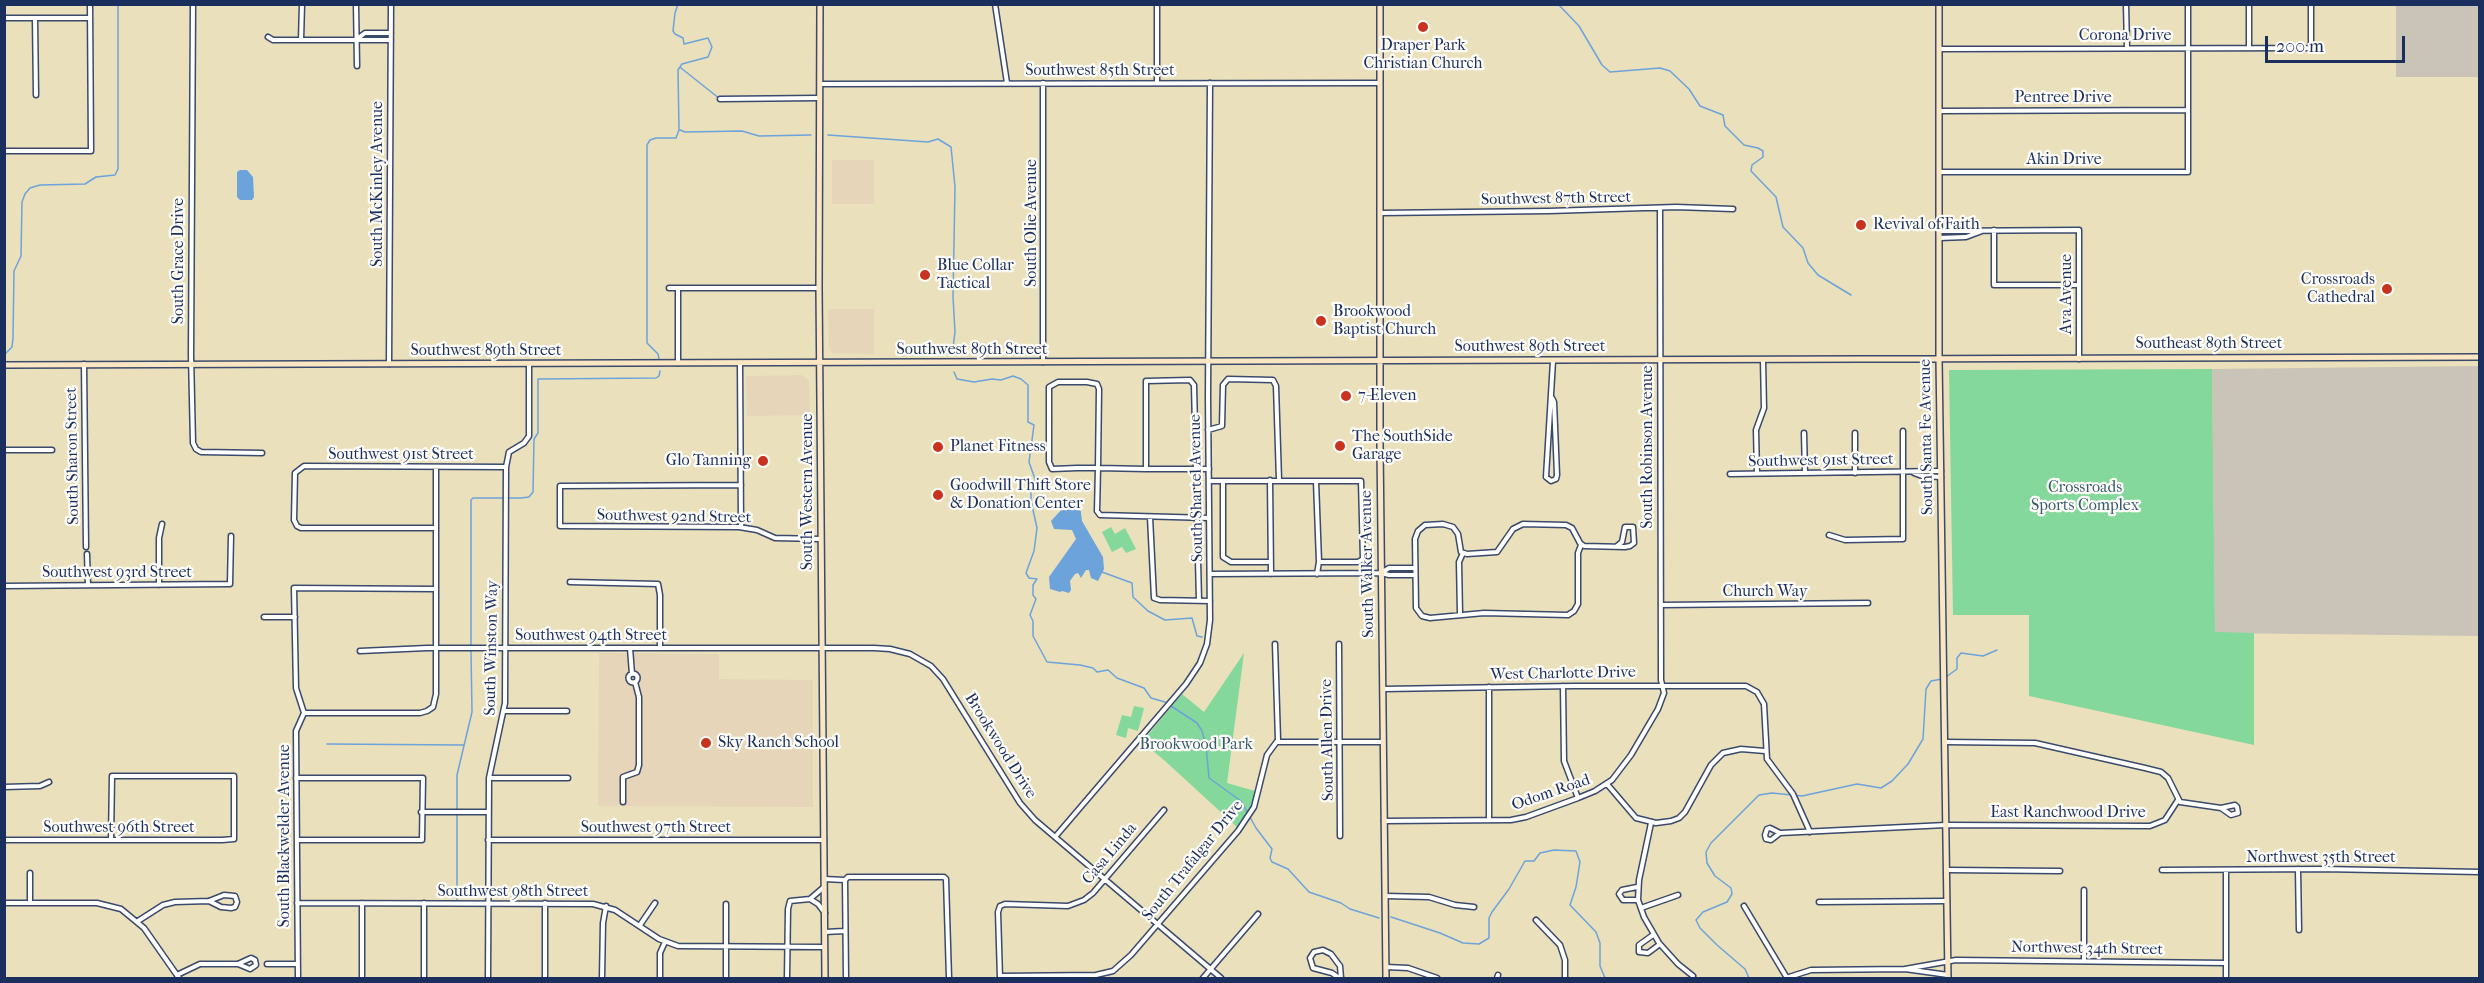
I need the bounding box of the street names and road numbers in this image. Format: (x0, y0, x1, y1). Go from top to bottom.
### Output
street label: Corona Drive (2079, 26, 2171, 46)
street label: Southwest 85th Street (1025, 61, 1175, 81)
street label: Pentree Drive (2014, 88, 2112, 108)
street label: South McKinley Avenue (368, 101, 388, 267)
street label: Akin Drive (2026, 150, 2102, 170)
street label: South Olie Avenue (1022, 159, 1042, 287)
street label: Southwest 87th Street (1481, 188, 1631, 210)
street label: South Grace Drive (169, 198, 189, 324)
street label: Ava Avenue (2057, 254, 2077, 334)
street label: Southeast 89th Street (2136, 334, 2282, 354)
street label: Southwest 89th Street (1455, 337, 1605, 357)
street label: Southwest 89th Street (897, 340, 1047, 360)
street label: Southwest 89th Street (411, 341, 561, 361)
street label: South Santa Fe Avenue (1916, 359, 1938, 515)
street label: South Robinson Avenue (1638, 365, 1658, 529)
street label: South Sharon Street (62, 387, 84, 525)
street label: South Western Avenue (798, 414, 818, 570)
street label: South Shartel Avenue (1186, 414, 1208, 562)
street label: Southwest 91st Street (328, 445, 474, 465)
street label: Southwest 91st Street (1748, 450, 1894, 472)
street label: South Walker Avenue (1357, 490, 1379, 638)
street label: Southwest 92nd Street (597, 506, 751, 528)
street label: Southwest 93rd Street (42, 563, 192, 583)
street label: South Winston Way (481, 580, 503, 716)
street label: Church Way (1722, 582, 1808, 602)
street label: Southwest 94th Street (515, 626, 667, 646)
street label: West Charlotte Drive (1490, 663, 1636, 685)
street label: South Allen Drive (1317, 679, 1339, 801)
street label: Brookwood Drive (960, 690, 1040, 802)
street label: South Blackwelder Avenue (275, 744, 295, 928)
street label: Odom Road (1509, 771, 1593, 815)
street label: South Trafalgar Drive (1138, 797, 1248, 925)
street label: East Ranchwood Drive (1990, 803, 2146, 823)
street label: Southwest 96th Street (43, 818, 195, 838)
street label: Southwest 97th Street (581, 818, 731, 838)
street label: Casa Linda (1079, 819, 1141, 889)
street label: Northwest 35th Street (2246, 848, 2396, 868)
street label: Southwest 98th Street (438, 882, 588, 902)
street label: Northwest 34th Street (2011, 938, 2163, 960)

